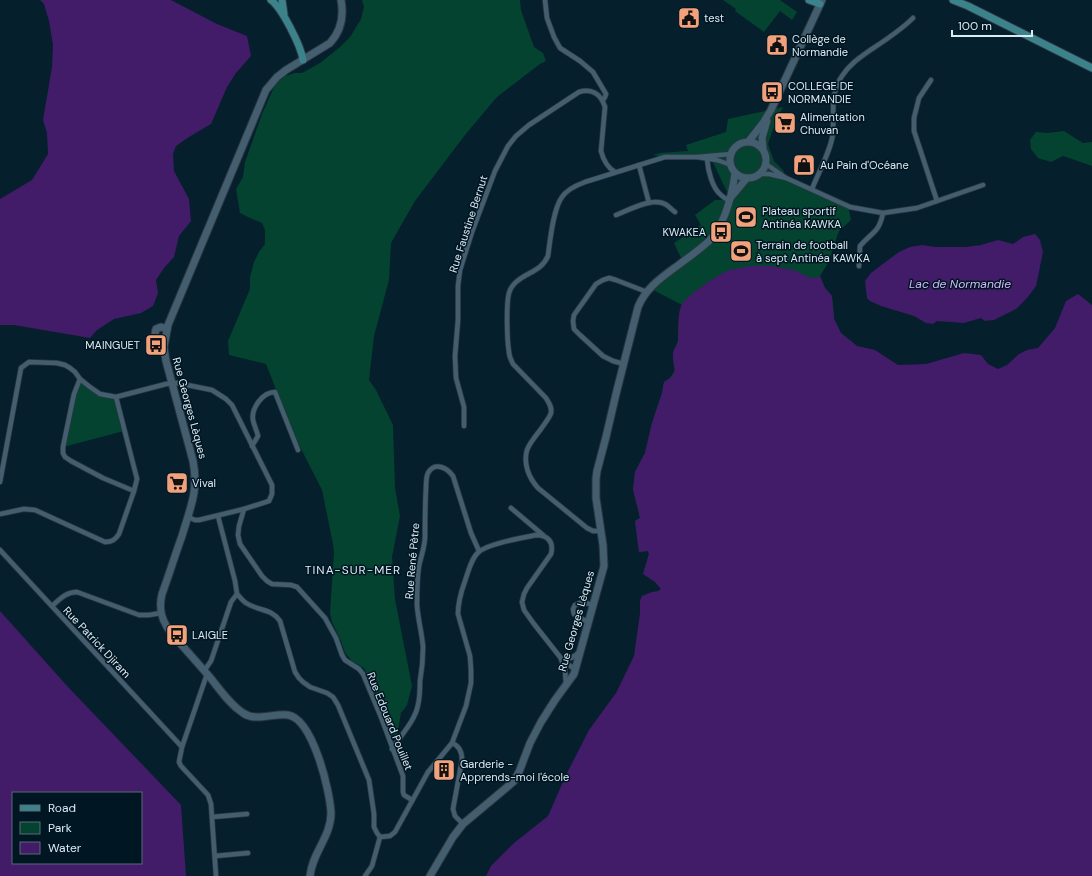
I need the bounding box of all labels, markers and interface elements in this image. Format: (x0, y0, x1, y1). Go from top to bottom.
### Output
public building icon: test (676, 5, 702, 31)
place label: test (704, 11, 724, 25)
scale bar (952, 12, 1032, 38)
text: 100 m (958, 18, 992, 34)
public building icon: Collège de Normandie (764, 32, 790, 58)
place label: Collège de Normandie (792, 32, 848, 59)
bus stop icon: COLLEGE DE NORMANDIE (759, 79, 785, 105)
place label: COLLEGE DE NORMANDIE (788, 79, 853, 106)
supermarket icon: Alimentation Chuvan (772, 110, 798, 136)
place label: Alimentation Chuvan (800, 110, 865, 137)
shop icon: Au Pain d'Océane (791, 152, 817, 178)
place label: Au Pain d'Océane (820, 158, 909, 172)
street label: Rue Faustine Bernut (446, 174, 490, 274)
sports icon: Plateau sportif Antinéa KAWKA (733, 204, 759, 230)
place label: Plateau sportif Antinéa KAWKA (762, 204, 841, 231)
bus stop icon: KWAKEA (708, 219, 734, 245)
place label: KWAKEA (662, 225, 706, 239)
sports icon: Terrain de football à sept Antinéa KAWKA (728, 238, 754, 264)
place label: Terrain de football à sept Antinéa KAWKA (756, 238, 870, 265)
water label: Lac de Normandie (909, 276, 1011, 292)
bus stop icon: MAINGUET (143, 332, 169, 358)
place label: MAINGUET (85, 338, 140, 352)
street label: Rue Georges Lèques (170, 356, 210, 460)
supermarket icon: Vival (164, 470, 190, 496)
place label: Vival (192, 476, 216, 490)
street label: Rue René Pètre (402, 522, 422, 600)
district label: TINA-SUR-MER (305, 562, 401, 578)
street label: Rue Georges Lèques (555, 569, 597, 673)
street label: Rue Patrick Djiram (60, 603, 134, 681)
bus stop icon: LAIGLE (164, 622, 190, 648)
place label: LAIGLE (192, 628, 228, 642)
street label: Rue Edouard Pouillet (364, 670, 416, 772)
building icon: Garderie - Apprends-moi l'école (431, 757, 457, 783)
place label: Garderie - Apprends-moi l'école (460, 757, 569, 784)
legend (12, 792, 142, 864)
text: Road (48, 800, 76, 816)
text: Park (48, 820, 72, 836)
text: Water (48, 840, 82, 856)

